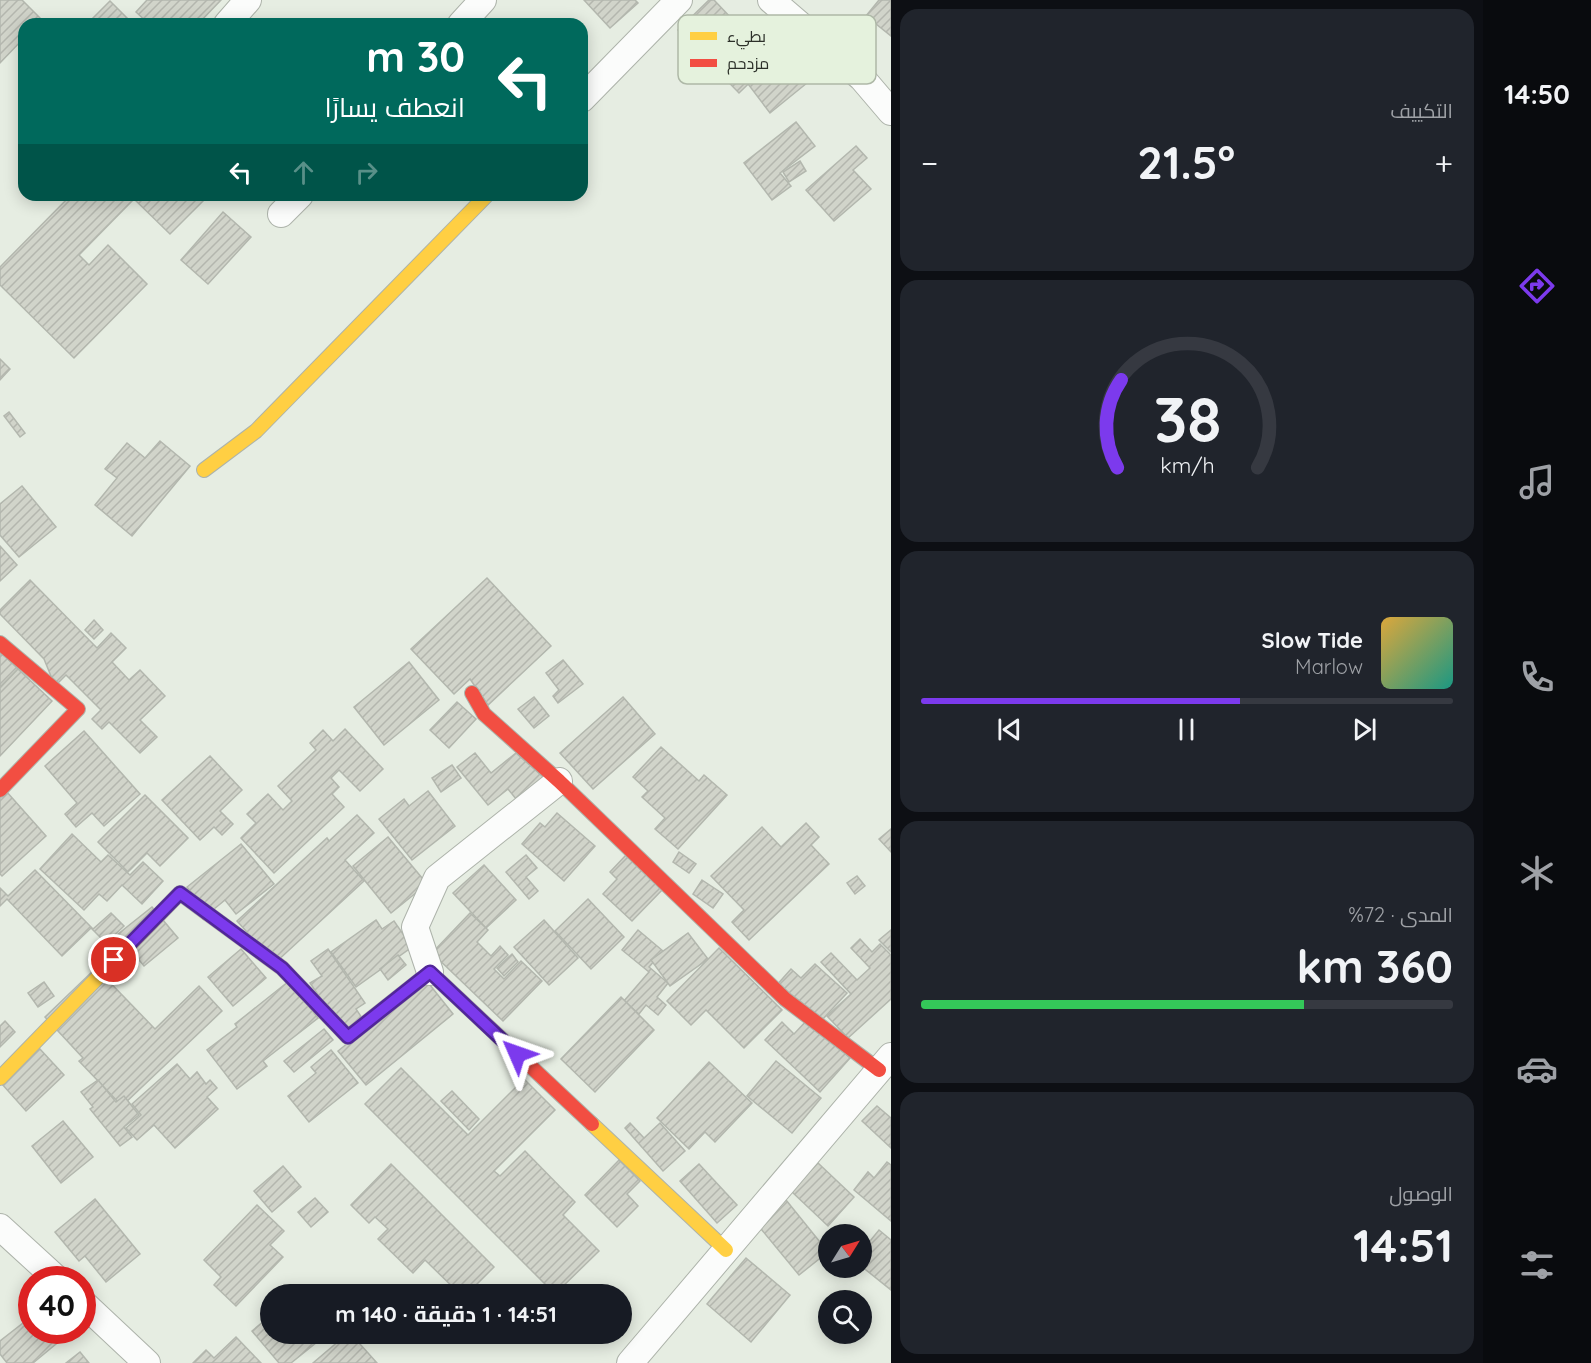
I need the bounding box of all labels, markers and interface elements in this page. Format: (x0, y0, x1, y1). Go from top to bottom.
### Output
legend (678, 15, 876, 84)
text: بطيء (727, 26, 766, 50)
text: 30 m (366, 30, 465, 83)
icon: left (486, 42, 564, 120)
text: مزدحم (727, 53, 769, 75)
text: 14:50 (1504, 77, 1570, 111)
text: انعطف يسارًا (325, 90, 465, 124)
text: التكييف (1390, 98, 1453, 123)
text: 21.5° (1137, 134, 1235, 190)
text: − (921, 142, 938, 183)
text: + (1434, 142, 1453, 183)
icon: left (224, 156, 257, 189)
icon: ahead (287, 156, 320, 189)
icon: right (350, 156, 383, 189)
icon: directions (1516, 265, 1558, 307)
text: 38 (1153, 380, 1221, 458)
text: km/h (1160, 452, 1214, 478)
icon: music (1516, 461, 1558, 503)
text: Slow Tide (1262, 626, 1363, 654)
text: Marlow (1295, 654, 1363, 679)
icon: phone (1516, 656, 1558, 698)
icon: previous (993, 713, 1026, 746)
icon: pause (1170, 713, 1203, 746)
icon: next (1348, 713, 1381, 746)
icon: climate (1516, 852, 1558, 894)
text: المدى · 72% (1348, 902, 1453, 927)
pin (88, 934, 139, 985)
text: 360 km (1297, 938, 1453, 994)
icon: arrive (97, 943, 130, 976)
position arrow (485, 1022, 549, 1086)
icon: car (1516, 1048, 1558, 1090)
text: الوصول (1389, 1181, 1453, 1206)
text: 14:51 (1353, 1217, 1453, 1273)
north arrow (818, 1224, 872, 1278)
map controls (818, 1224, 872, 1344)
icon: filters (1516, 1244, 1558, 1286)
speed limit sign: 40 (18, 1266, 96, 1344)
button: search (818, 1290, 872, 1344)
text: 14:51 · 1 دقيقة · 140 m (335, 1300, 557, 1328)

